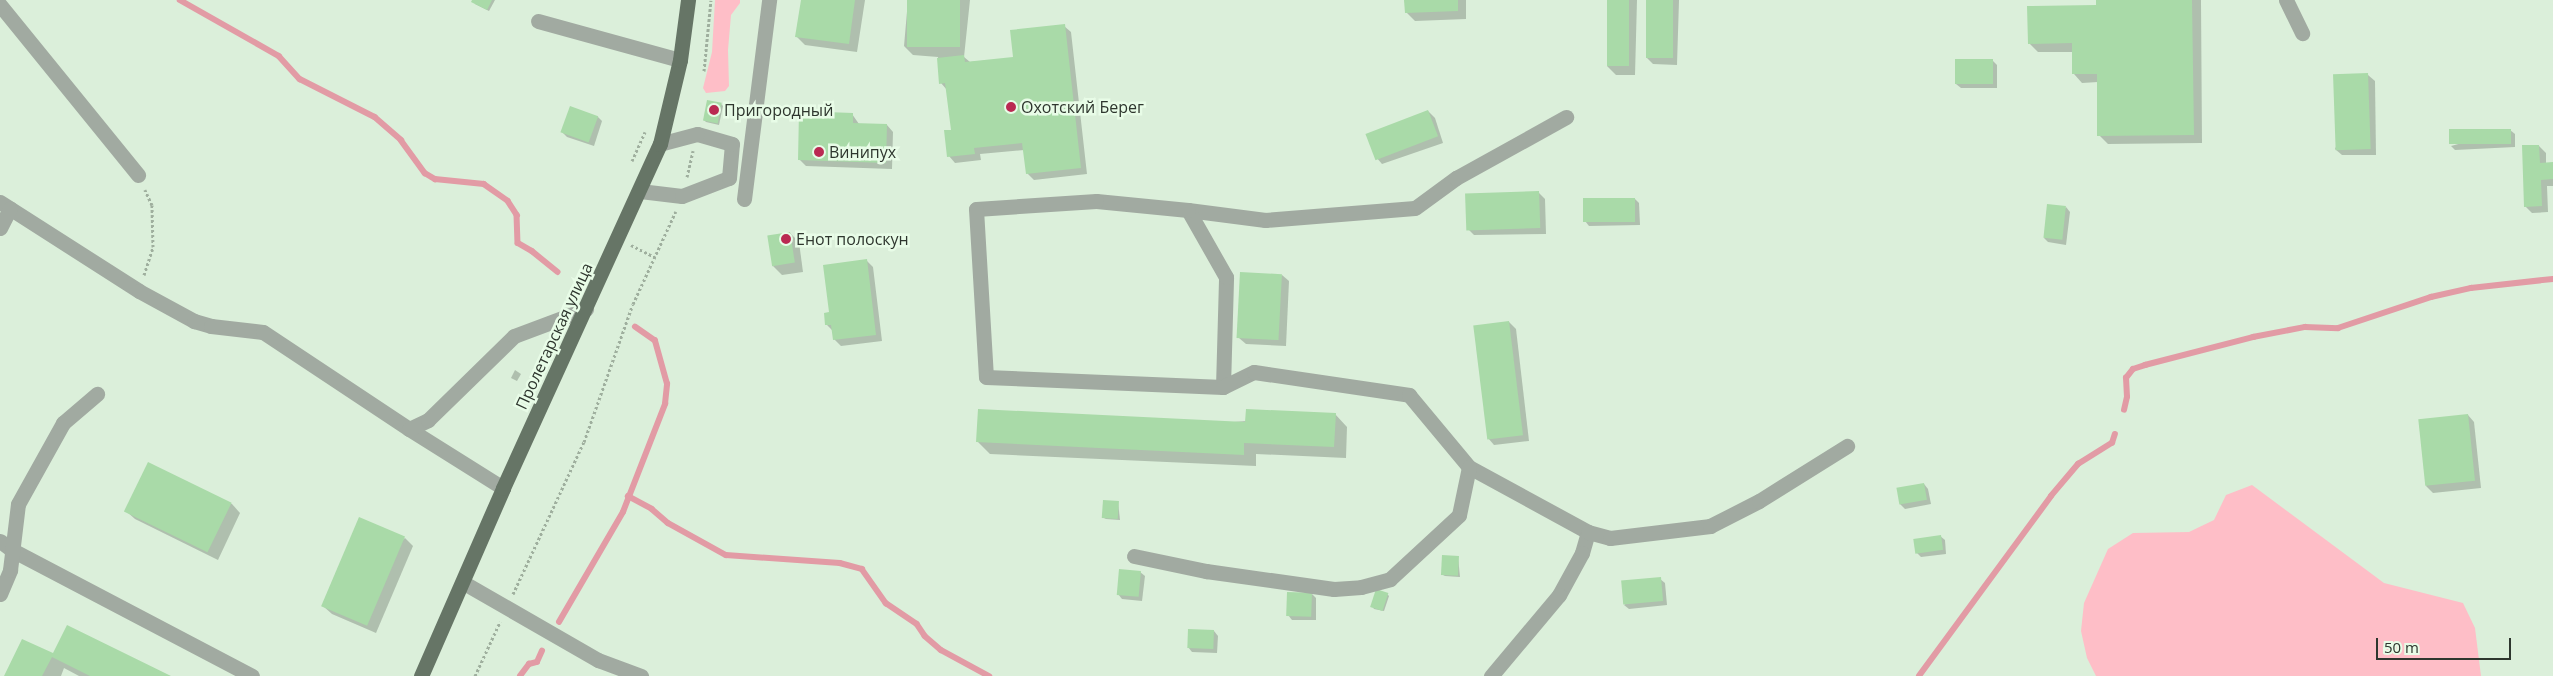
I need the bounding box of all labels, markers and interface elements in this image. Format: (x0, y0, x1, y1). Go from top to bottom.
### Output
place label: Охотский Берег (1021, 97, 1144, 117)
place label: Пригородный (724, 100, 833, 120)
marker: Охотский Берег (1005, 101, 1017, 113)
marker: Пригородный (708, 104, 720, 116)
place label: Винипух (829, 142, 896, 162)
marker: Винипух (813, 146, 825, 158)
place label: Енот полоскун (796, 229, 909, 249)
marker: Енот полоскун (780, 233, 792, 245)
street label: Пролетарская улица (512, 260, 596, 412)
scale bar (2378, 628, 2513, 660)
text: 50 m (2384, 637, 2419, 657)

